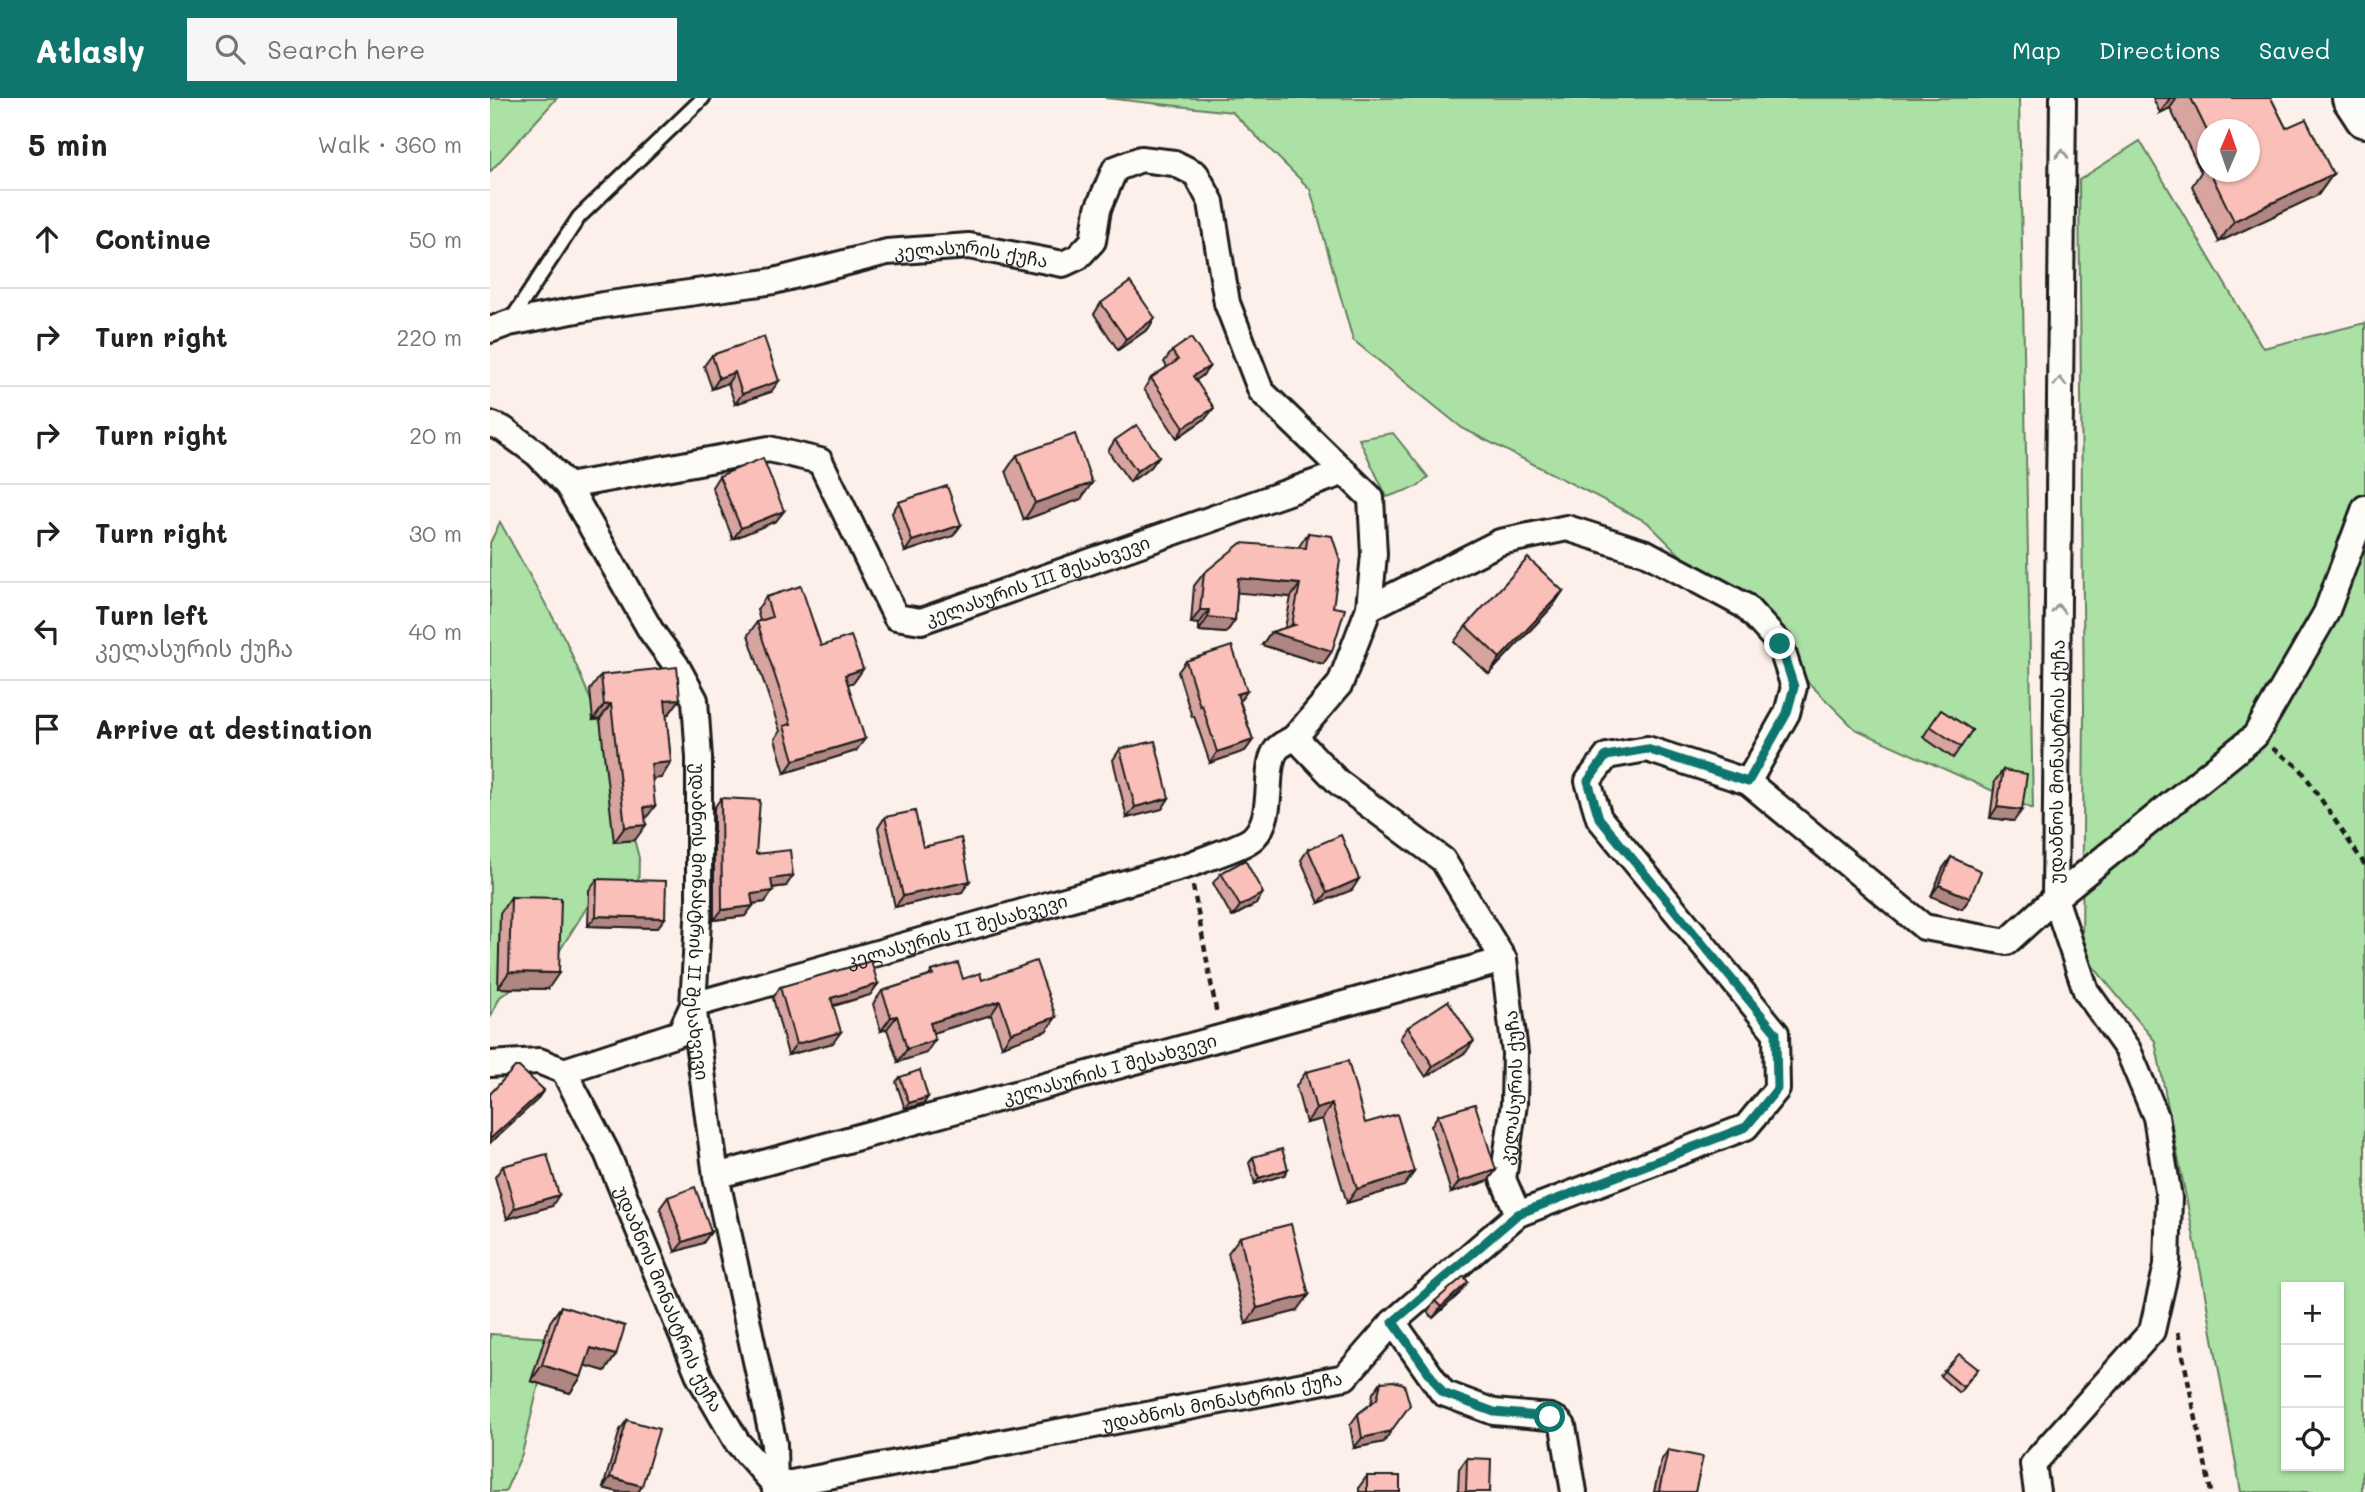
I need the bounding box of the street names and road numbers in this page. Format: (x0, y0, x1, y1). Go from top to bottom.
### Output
street label: კელასურის ქუჩა (893, 234, 1050, 273)
street label: კელასურის III შესახვევი (922, 530, 1153, 631)
street label: უდაბნოს მონასტრის ქუჩა (2043, 639, 2070, 884)
street label: უდაბნოს მონასტრის II შესახვევი (681, 763, 715, 1082)
street label: კელასურის II შესახვევი (843, 888, 1070, 973)
street label: კელასურის ქუჩა (1493, 1009, 1527, 1167)
street label: კელასურის I შესახვევი (1000, 1027, 1219, 1109)
street label: უდაბნოს მონასტრის ქუჩა (610, 1182, 729, 1416)
street label: უდაბნოს მონასტრის ქუჩა (1100, 1366, 1344, 1435)

